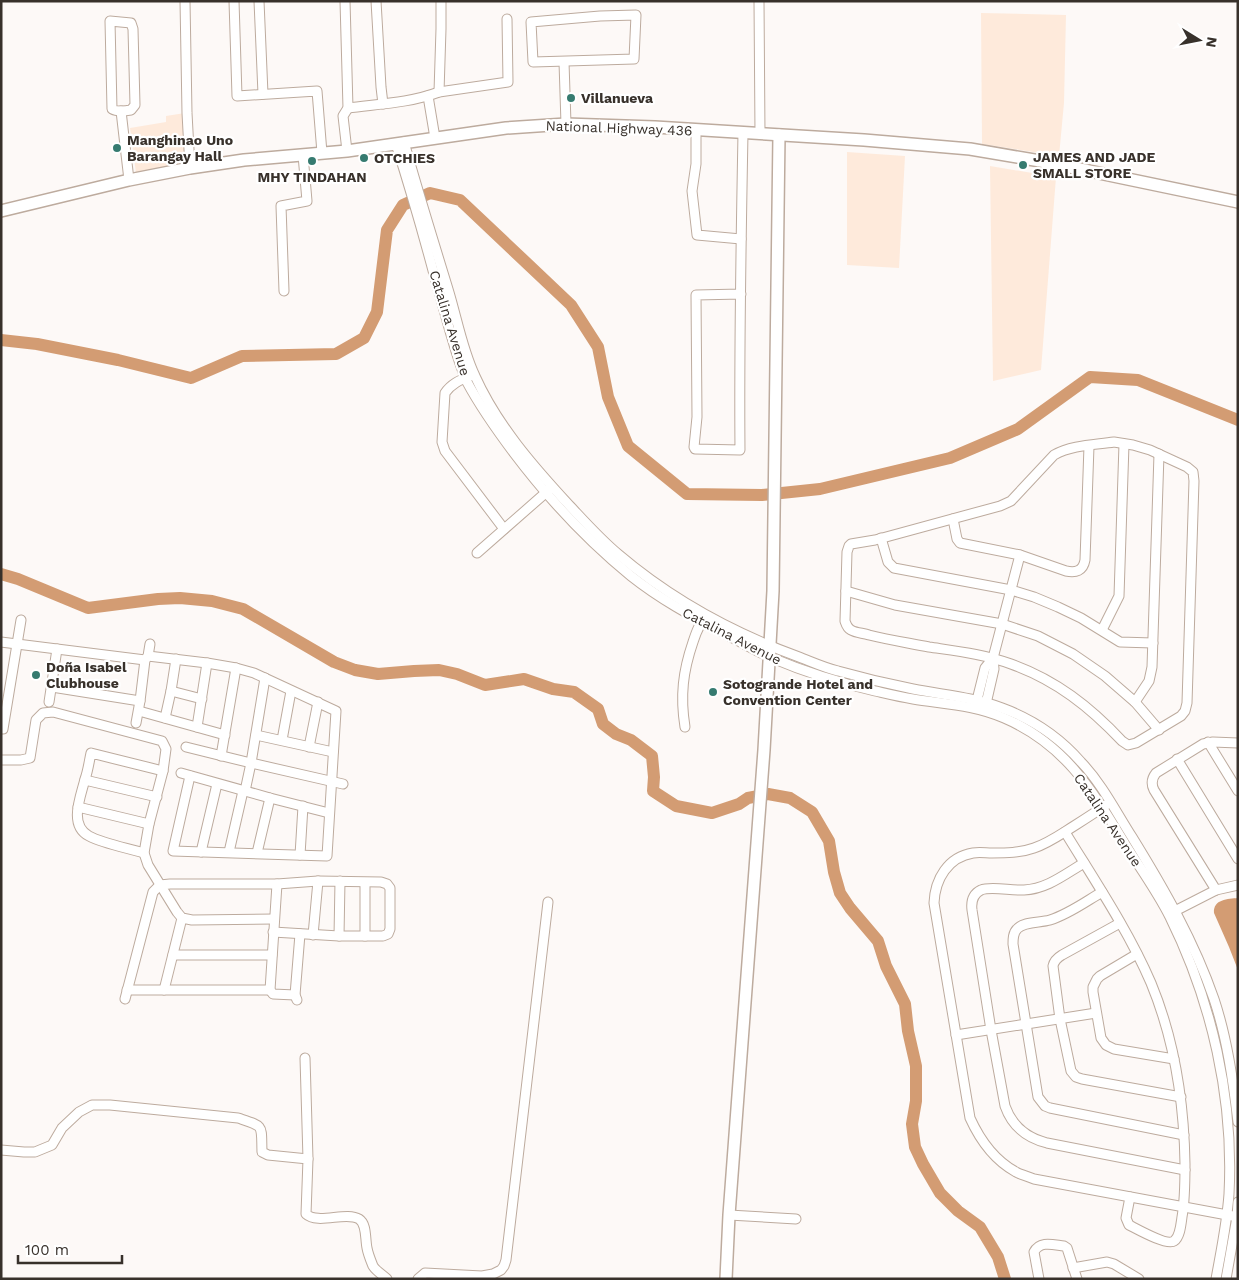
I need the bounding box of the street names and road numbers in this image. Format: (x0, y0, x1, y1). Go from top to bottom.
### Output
street label: National Highway 436 (545, 117, 693, 139)
street label: Catalina Avenue (426, 269, 474, 377)
street label: Catalina Avenue (680, 604, 784, 668)
street label: Catalina Avenue (1071, 770, 1145, 870)

